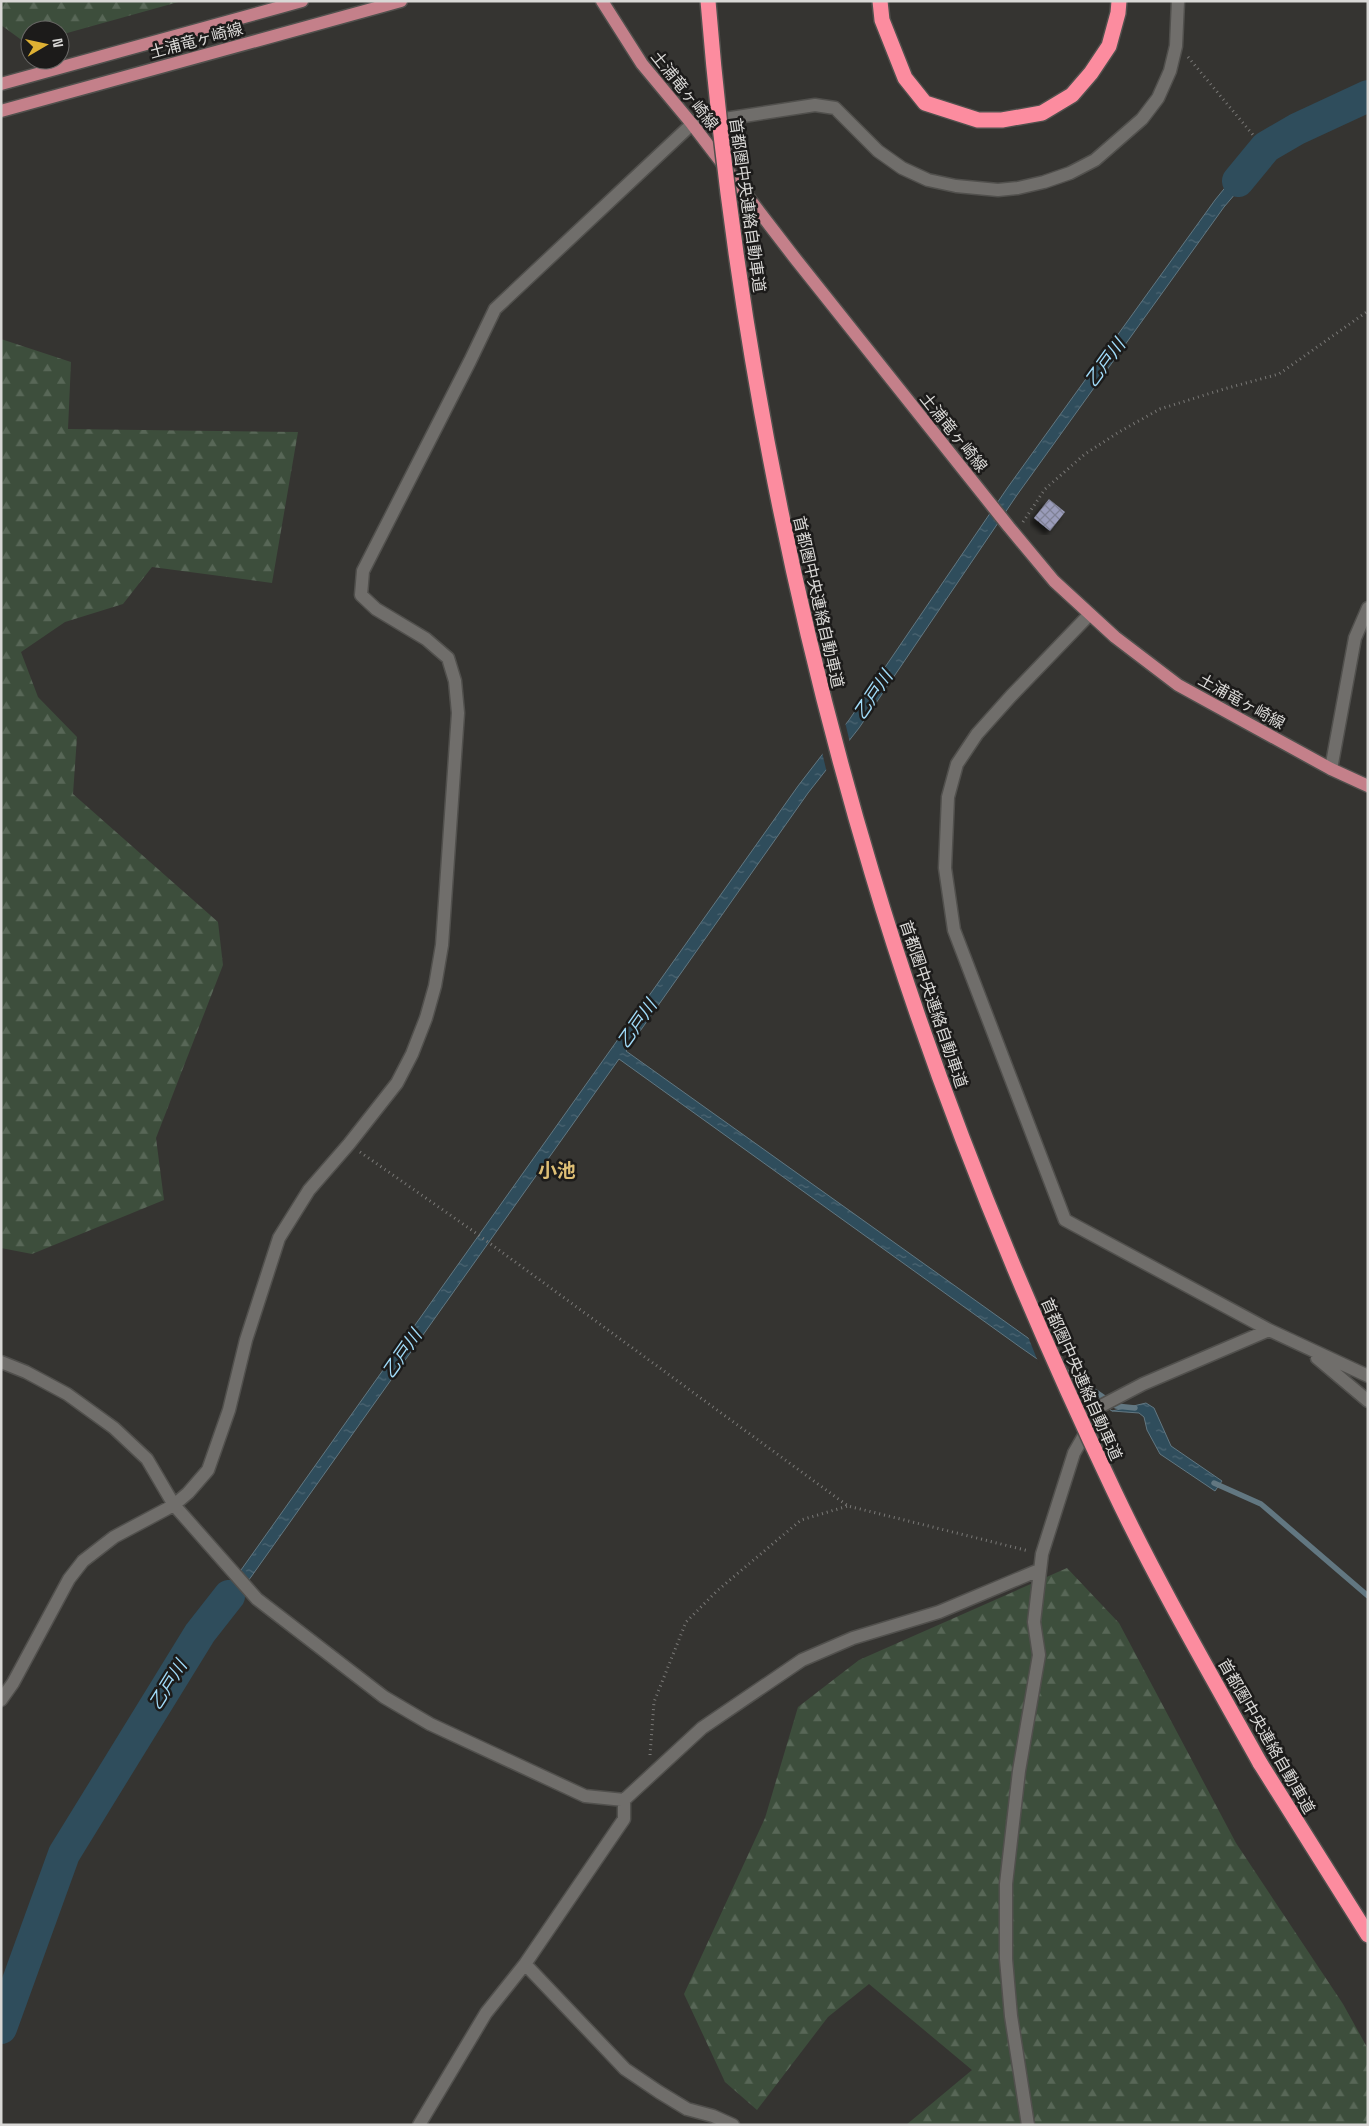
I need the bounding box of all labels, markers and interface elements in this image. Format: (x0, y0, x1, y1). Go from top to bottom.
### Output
street label: 土浦竜ヶ崎線 (147, 18, 245, 63)
north arrow (20, 20, 70, 70)
text: N (48, 37, 67, 49)
street label: 土浦竜ヶ崎線 (646, 46, 723, 134)
street label: 首都圏中央連絡自動車道 (725, 116, 770, 294)
water label: 乙戸川 (1079, 332, 1131, 391)
street label: 土浦竜ヶ崎線 (915, 388, 992, 476)
street label: 首都圏中央連絡自動車道 (788, 514, 849, 690)
water label: 乙戸川 (848, 664, 898, 724)
street label: 土浦竜ヶ崎線 (1195, 669, 1289, 734)
street label: 首都圏中央連絡自動車道 (895, 918, 972, 1091)
water label: 乙戸川 (612, 993, 663, 1052)
district label: 小池 (538, 1158, 576, 1183)
street label: 首都圏中央連絡自動車道 (1036, 1295, 1127, 1464)
water label: 乙戸川 (377, 1323, 428, 1382)
water label: 乙戸川 (144, 1654, 193, 1714)
street label: 首都圏中央連絡自動車道 (1213, 1655, 1320, 1818)

